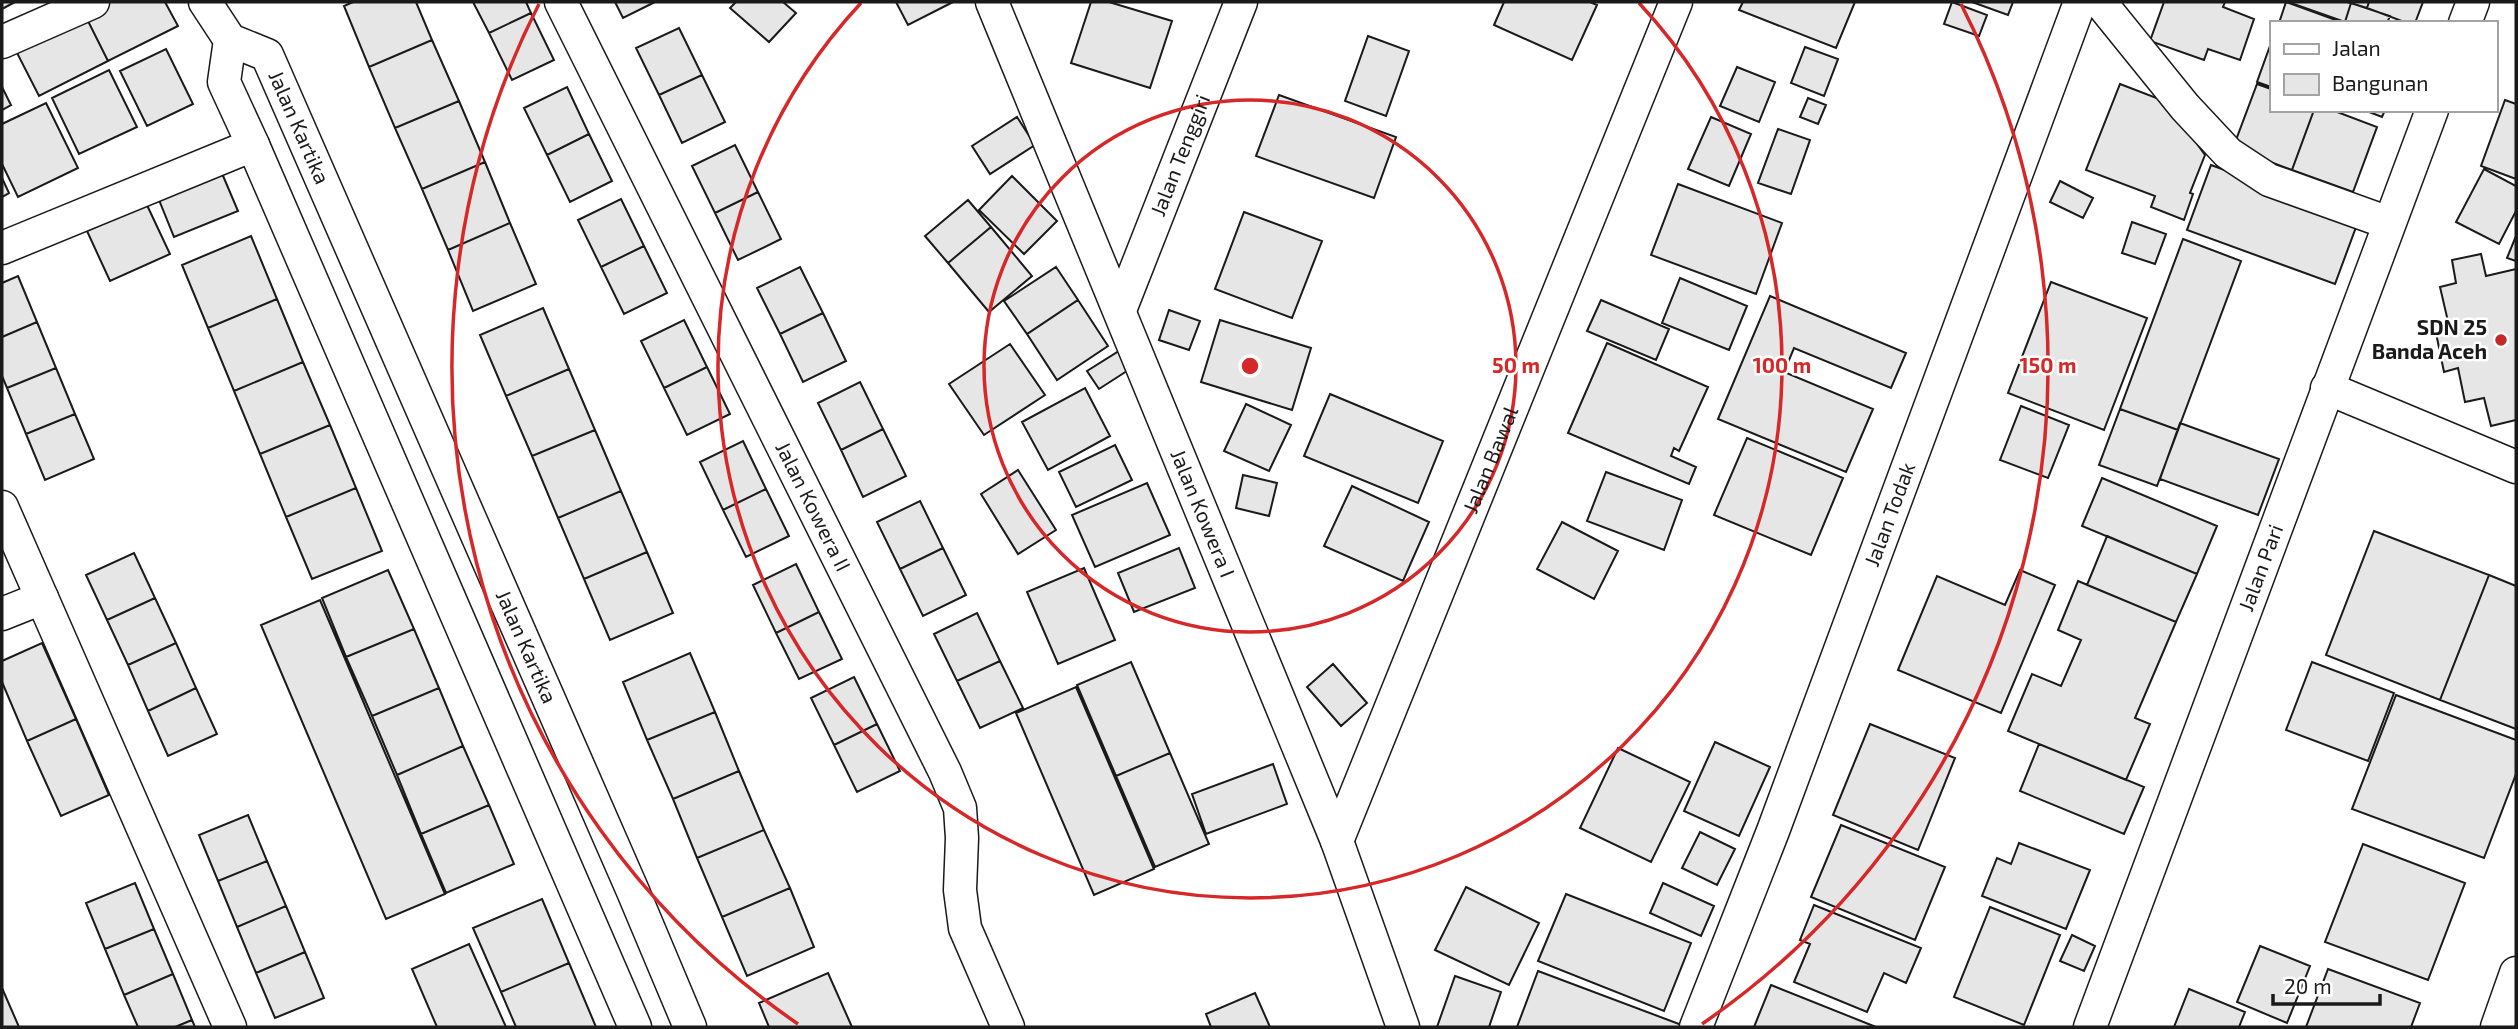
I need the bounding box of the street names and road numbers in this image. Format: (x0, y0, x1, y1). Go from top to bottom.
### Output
street label: Jalan Kartika (264, 66, 336, 187)
street label: Jalan Tenggiri (1144, 91, 1214, 219)
street label: Jalan Bawal (1457, 402, 1523, 516)
street label: Jalan Kowera II (771, 437, 857, 575)
street label: Jalan Kowera I (1166, 445, 1241, 581)
street label: Jalan Todak (1858, 458, 1920, 569)
street label: Jalan Pari (2232, 520, 2287, 614)
street label: Jalan Kartika (492, 586, 563, 707)

